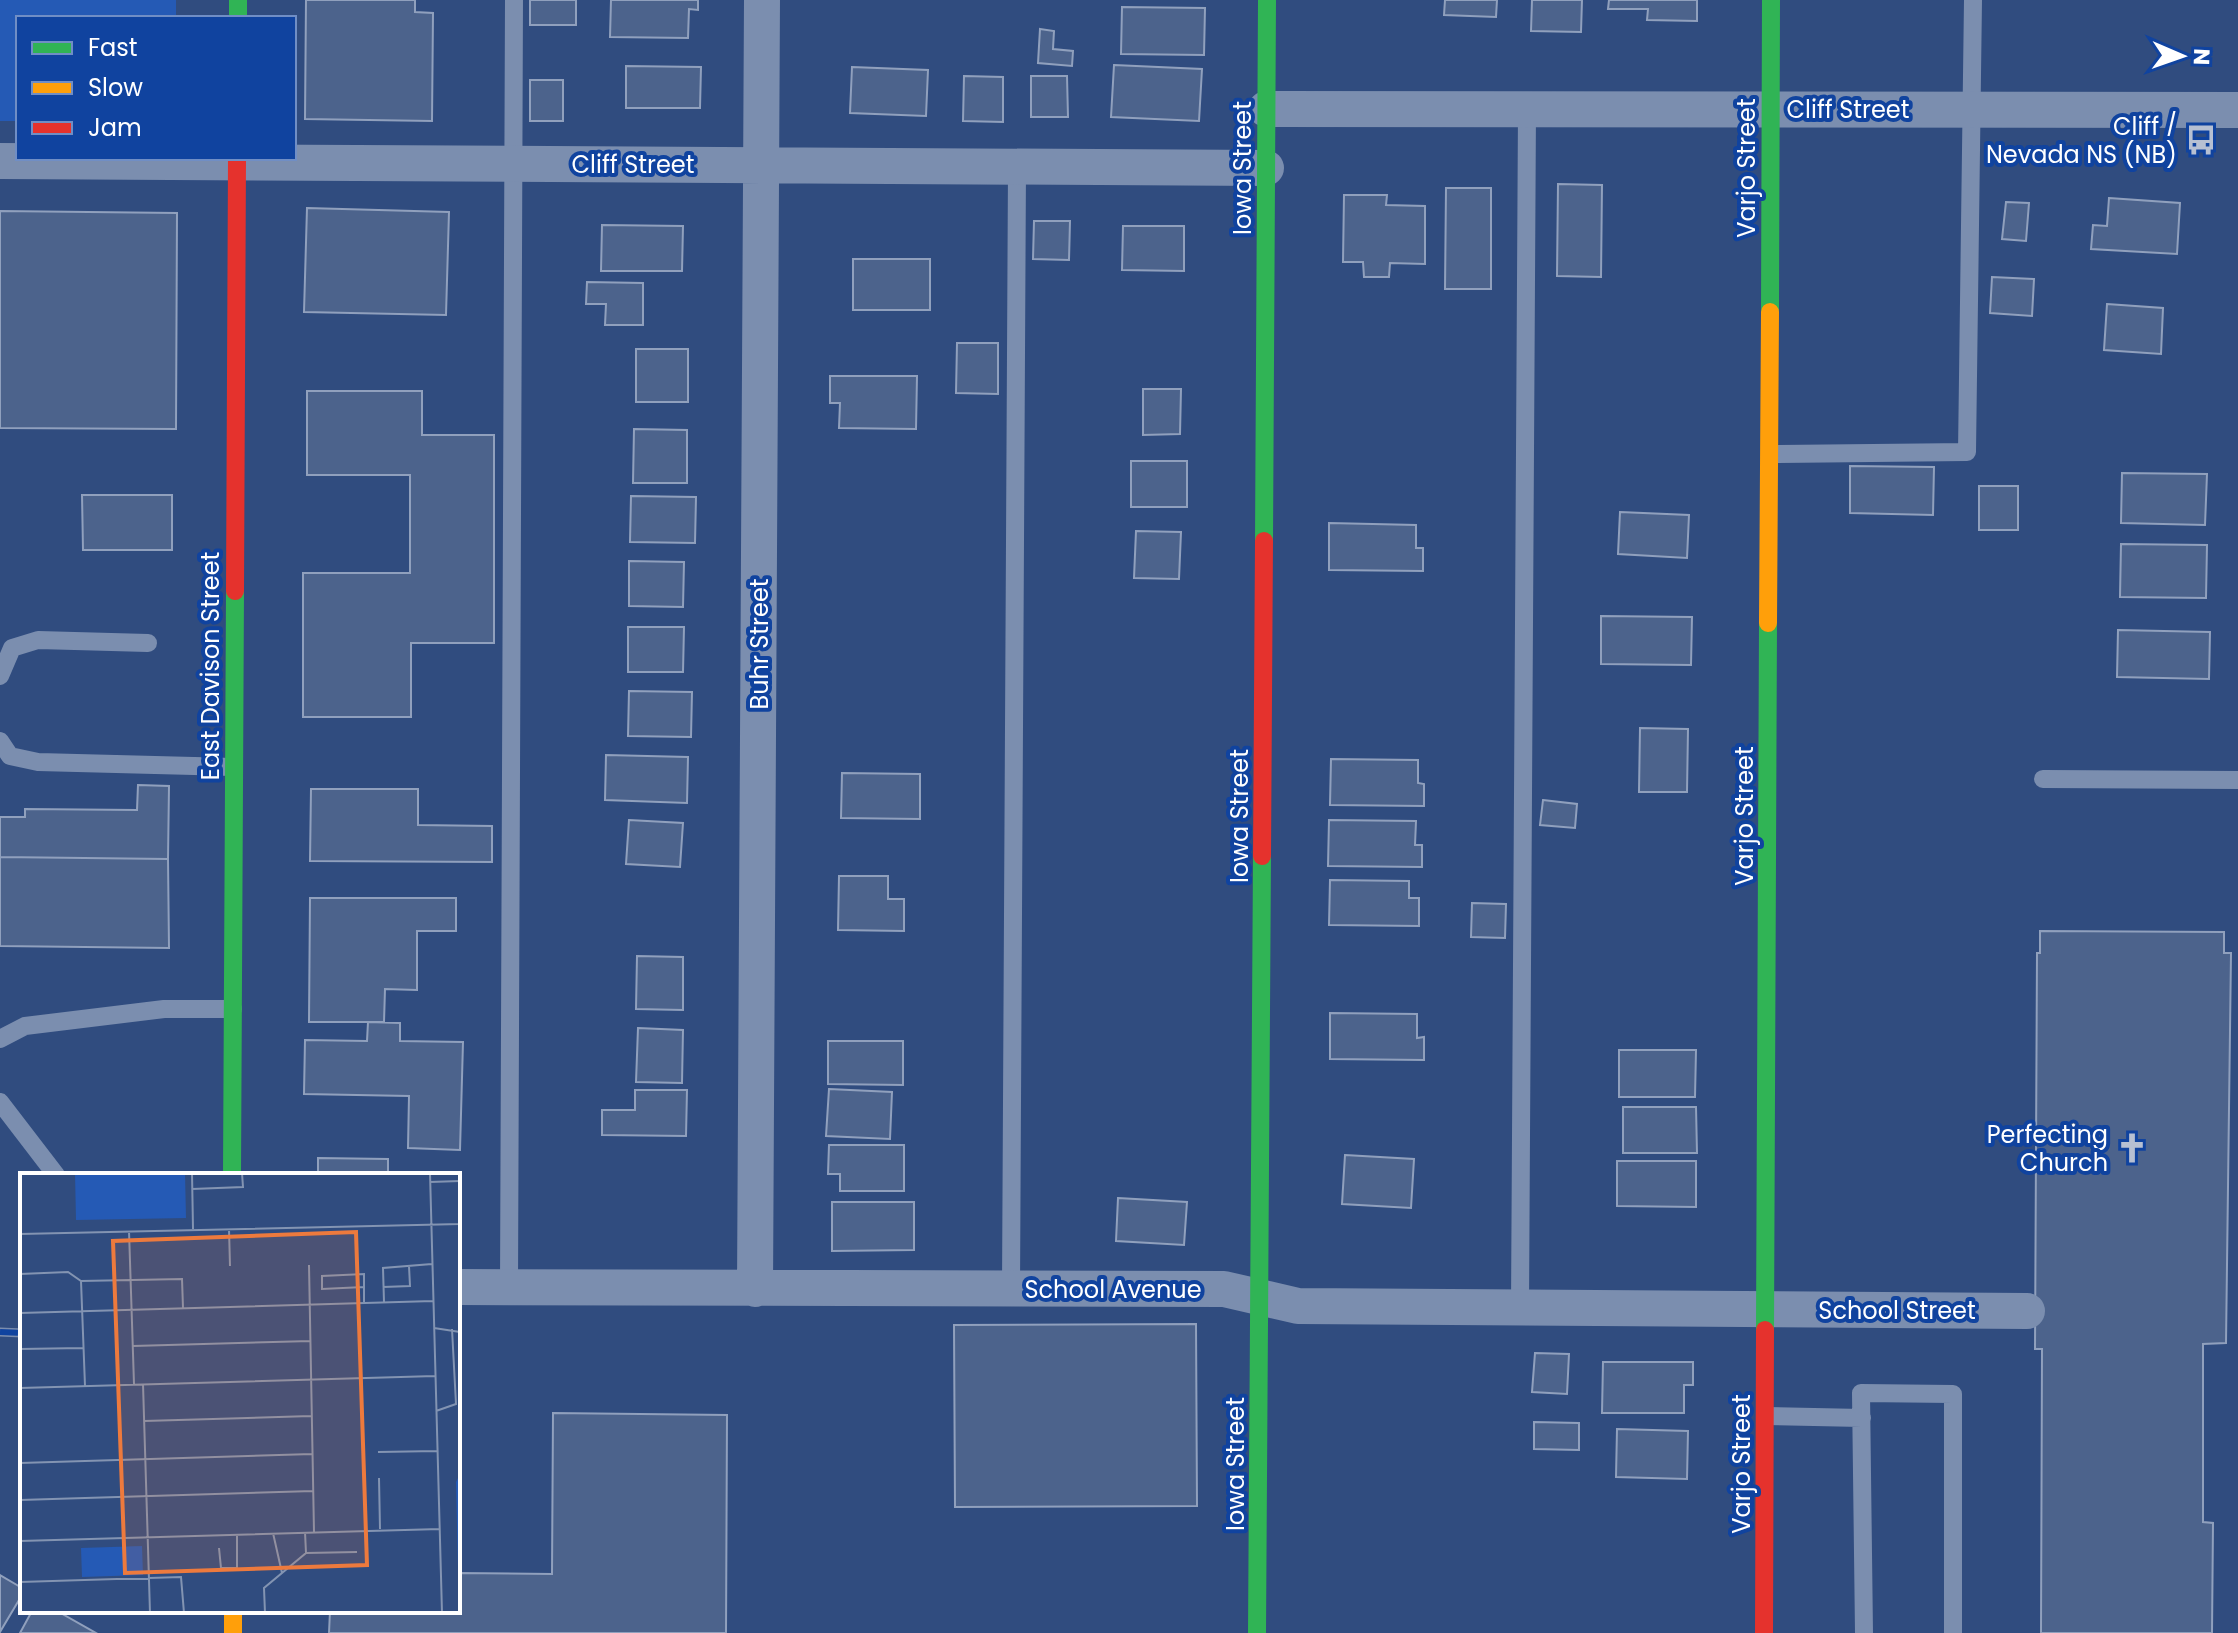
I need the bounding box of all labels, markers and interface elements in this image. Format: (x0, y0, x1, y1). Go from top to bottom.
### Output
legend (16, 16, 296, 160)
north arrow (2142, 16, 2222, 96)
text: Fast (88, 31, 138, 64)
text: N (2186, 48, 2217, 65)
text: Slow (88, 71, 143, 104)
street label: Cliff Street (1787, 93, 1909, 126)
street label: Varjo Street (1730, 98, 1763, 238)
street label: Iowa Street (1226, 101, 1259, 235)
place label: Cliff / Nevada NS (NB) (1986, 110, 2177, 171)
text: Jam (88, 111, 142, 144)
bus stop icon: Cliff / Nevada NS (NB) (2184, 123, 2218, 157)
street label: Cliff Street (572, 148, 694, 181)
street label: East Davison Street (194, 552, 227, 780)
street label: Buhr Street (743, 578, 776, 710)
street label: Varjo Street (1728, 746, 1761, 886)
street label: Iowa Street (1223, 749, 1256, 883)
place label: Perfecting Church (1987, 1118, 2108, 1179)
church icon: Perfecting Church (2115, 1131, 2149, 1165)
inset map (20, 1173, 460, 1613)
street label: School Avenue (1024, 1273, 1202, 1306)
street label: School Street (1818, 1294, 1976, 1327)
street label: Varjo Street (1725, 1394, 1758, 1534)
street label: Iowa Street (1219, 1397, 1252, 1531)

